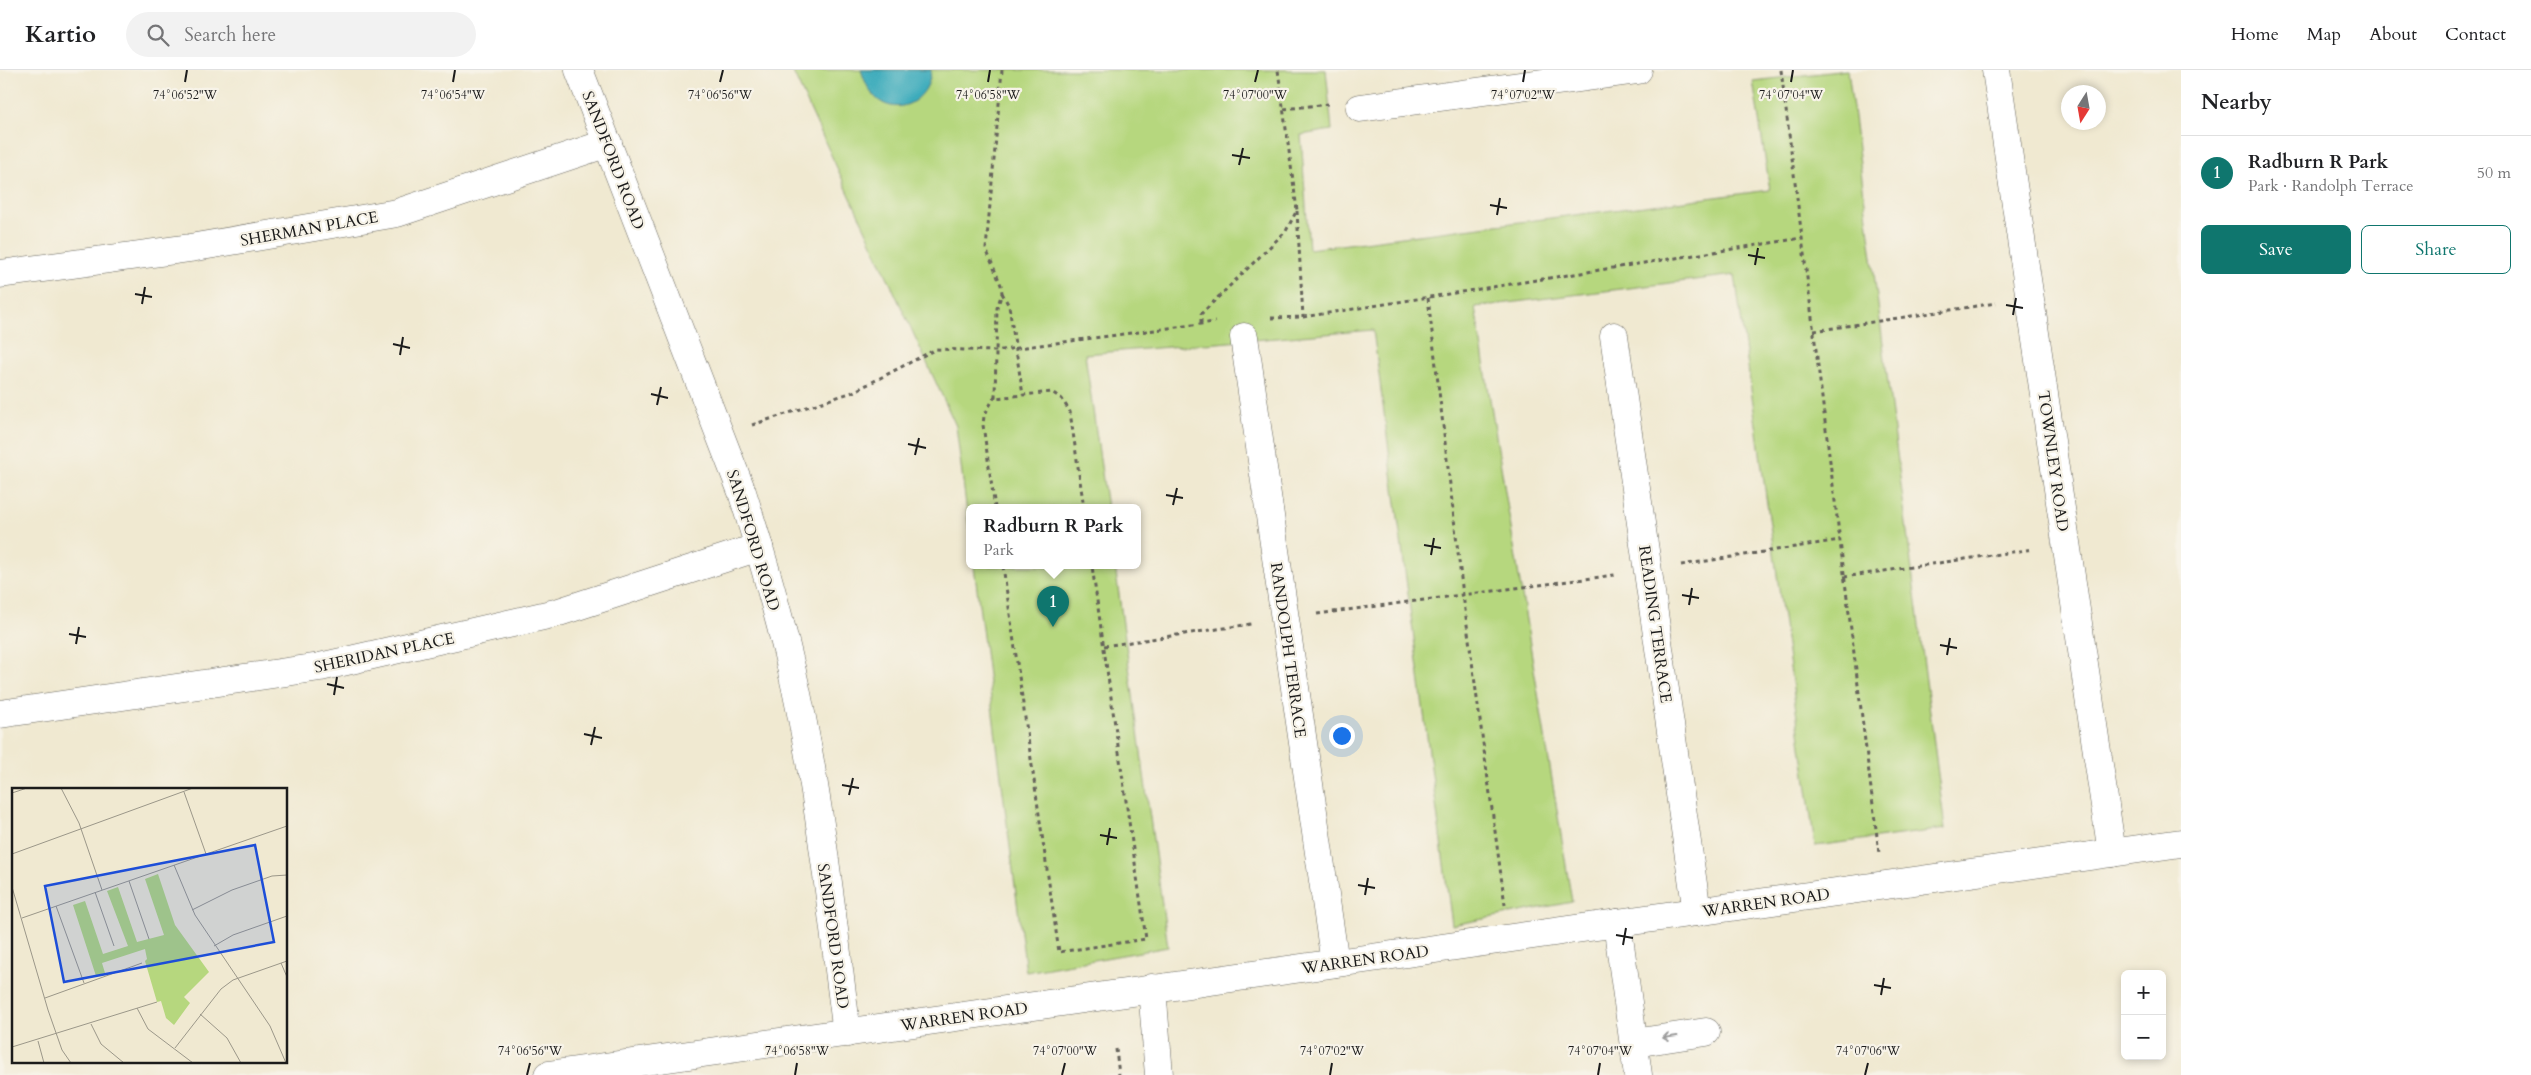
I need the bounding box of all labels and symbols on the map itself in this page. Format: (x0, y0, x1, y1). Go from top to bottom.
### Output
north arrow (2061, 85, 2106, 130)
text: 74°06'52"W (153, 87, 218, 103)
text: 74°06'54"W (421, 87, 486, 103)
text: 74°06'56"W (688, 87, 753, 103)
text: 74°06'58"W (956, 87, 1021, 103)
text: 74°07'00"W (1223, 87, 1288, 103)
text: 74°07'02"W (1491, 87, 1556, 103)
text: 74°07'04"W (1759, 87, 1824, 103)
street label: SANDFORD ROAD (577, 88, 650, 233)
street label: SHERMAN PLACE (239, 206, 380, 252)
street label: TOWNLEY ROAD (2032, 389, 2074, 533)
street label: SANDFORD ROAD (721, 467, 785, 614)
street label: READING TERRACE (1633, 544, 1677, 704)
street label: RANDOLPH TERRACE (1265, 561, 1311, 739)
pin: 1 (1037, 586, 1069, 627)
street label: SHERIDAN PLACE (312, 627, 456, 679)
your location (1329, 723, 1355, 749)
inset map (12, 788, 288, 1062)
street label: SANDFORD ROAD (812, 862, 854, 1010)
street label: WARREN ROAD (1700, 883, 1831, 923)
street label: WARREN ROAD (1299, 940, 1430, 980)
street label: WARREN ROAD (898, 997, 1029, 1037)
one-way arrow (1662, 1033, 1678, 1043)
text: 74°06'56"W (498, 1043, 563, 1059)
text: 74°06'58"W (765, 1043, 830, 1059)
text: 74°07'00"W (1033, 1043, 1098, 1059)
text: 74°07'02"W (1300, 1043, 1365, 1059)
text: 74°07'04"W (1568, 1043, 1633, 1059)
text: 74°07'06"W (1836, 1043, 1901, 1059)

